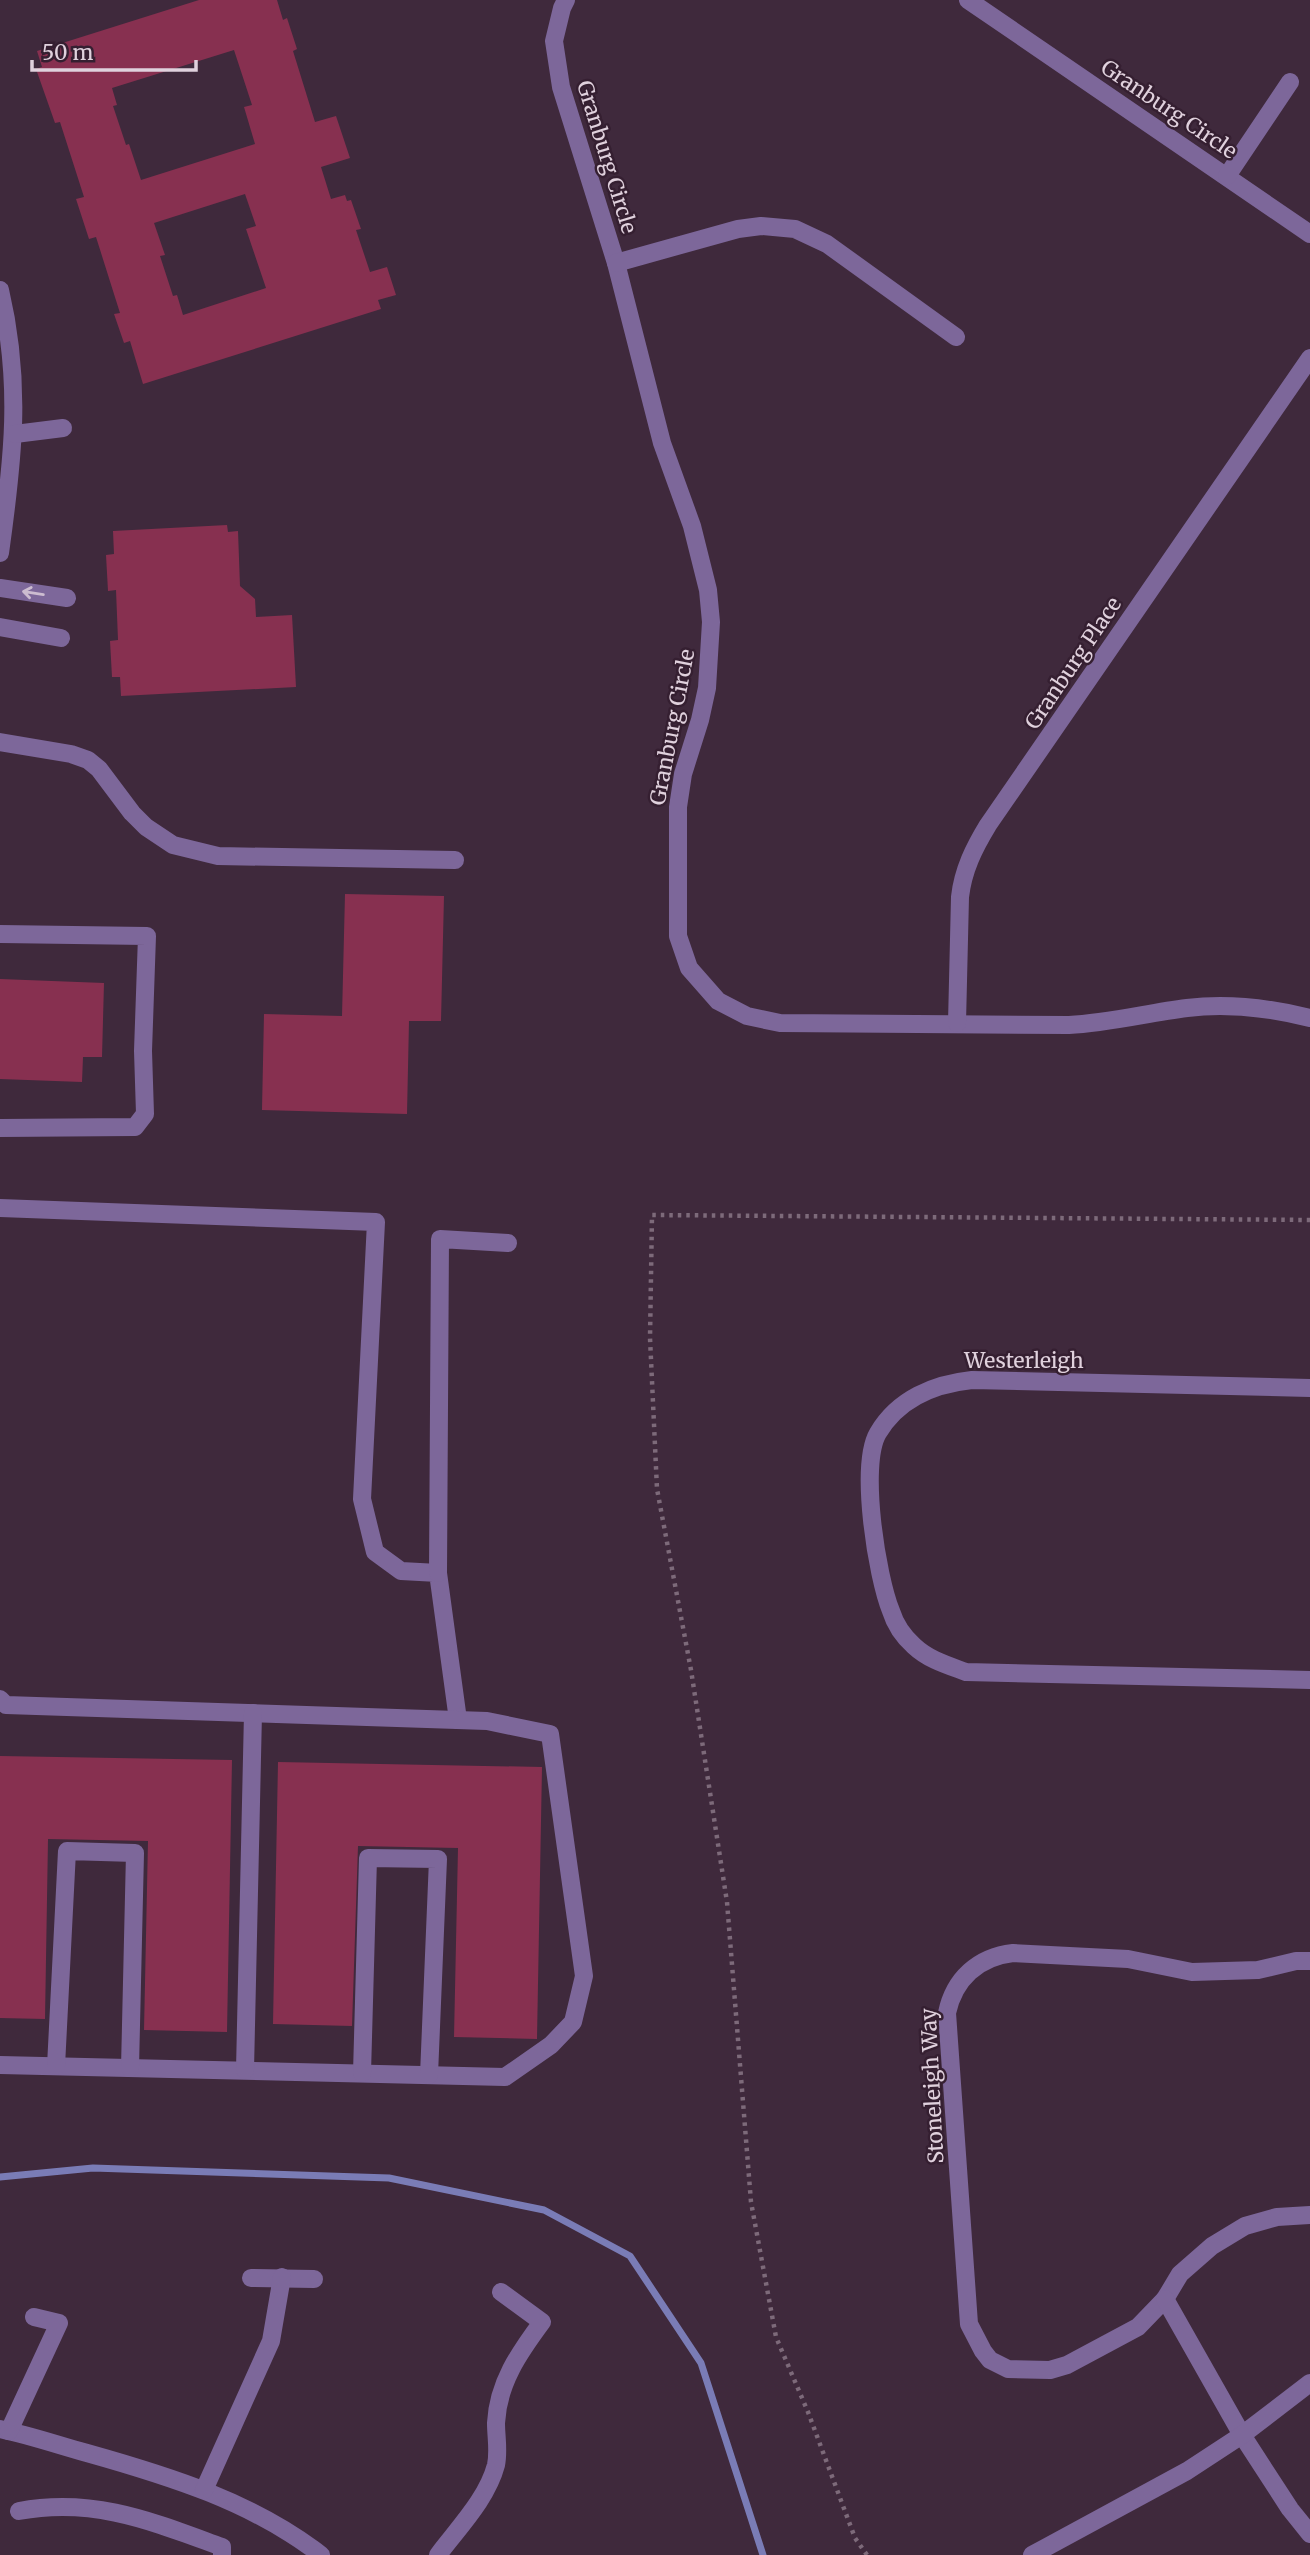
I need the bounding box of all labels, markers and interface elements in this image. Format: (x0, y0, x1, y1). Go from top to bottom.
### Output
scale bar (32, 28, 196, 72)
text: 50 m (42, 39, 93, 66)
street label: Granburg Circle (1096, 54, 1242, 165)
street label: Granburg Circle (571, 77, 643, 237)
one-way arrow (23, 586, 45, 599)
street label: Granburg Place (1019, 592, 1127, 734)
street label: Granburg Circle (644, 647, 700, 807)
street label: Westerleigh (963, 1347, 1084, 1374)
street label: Stoneleigh Way (914, 2007, 950, 2164)

